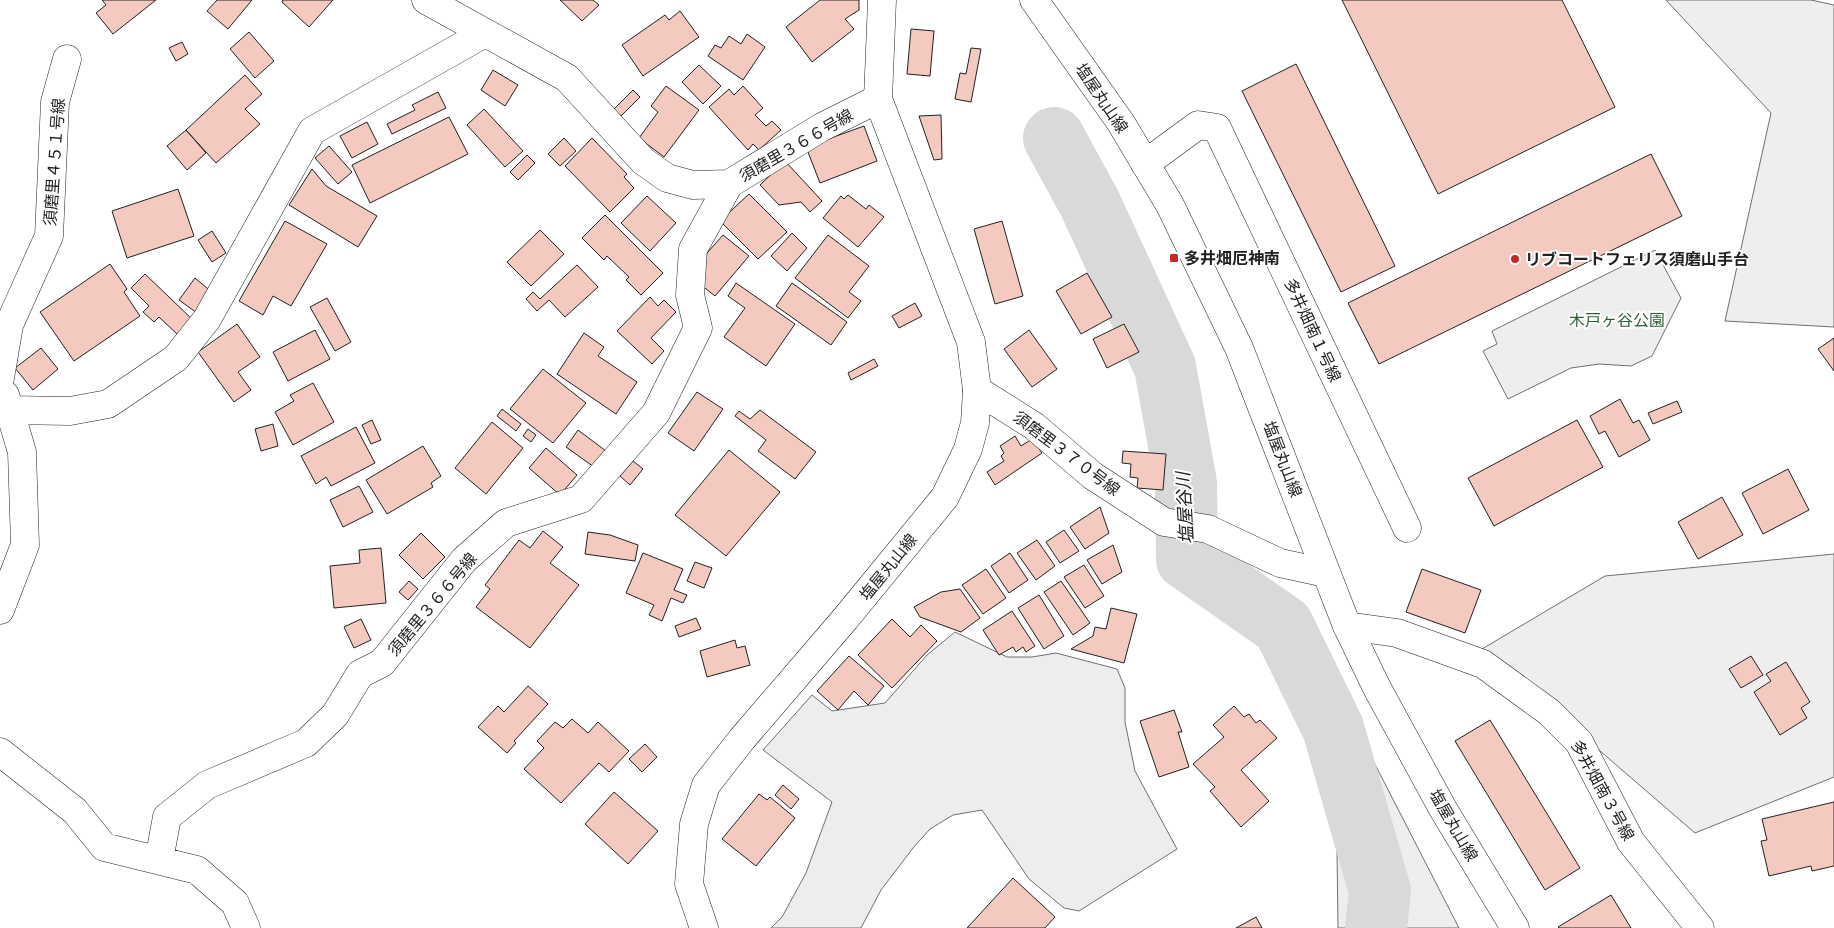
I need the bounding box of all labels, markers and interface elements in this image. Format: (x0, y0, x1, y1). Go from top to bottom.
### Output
street label: 塩屋丸山線 (1072, 59, 1133, 136)
street label: 須磨里４５１号線 (40, 97, 67, 226)
street label: 須磨里３６６号線 (736, 104, 856, 185)
place label: 多井畑厄神南 (1184, 248, 1280, 267)
place label: リブコートフェリス須磨山手台 (1525, 249, 1749, 268)
marker: 多井畑厄神南 (1168, 252, 1180, 264)
marker: リブコートフェリス須磨山手台 (1509, 253, 1521, 265)
street label: 多井畑南１号線 (1281, 275, 1346, 385)
park label: 木戸ヶ谷公園 (1569, 310, 1665, 329)
street label: 須磨里３７０号線 (1010, 406, 1124, 499)
street label: 塩屋丸山線 (1260, 418, 1307, 500)
water label: 塩屋谷川 (1171, 470, 1197, 545)
street label: 塩屋丸山線 (855, 530, 920, 604)
street label: 須磨里３６６号線 (383, 549, 480, 659)
street label: 多井畑南３号線 (1568, 736, 1639, 843)
street label: 塩屋丸山線 (1426, 785, 1483, 864)

